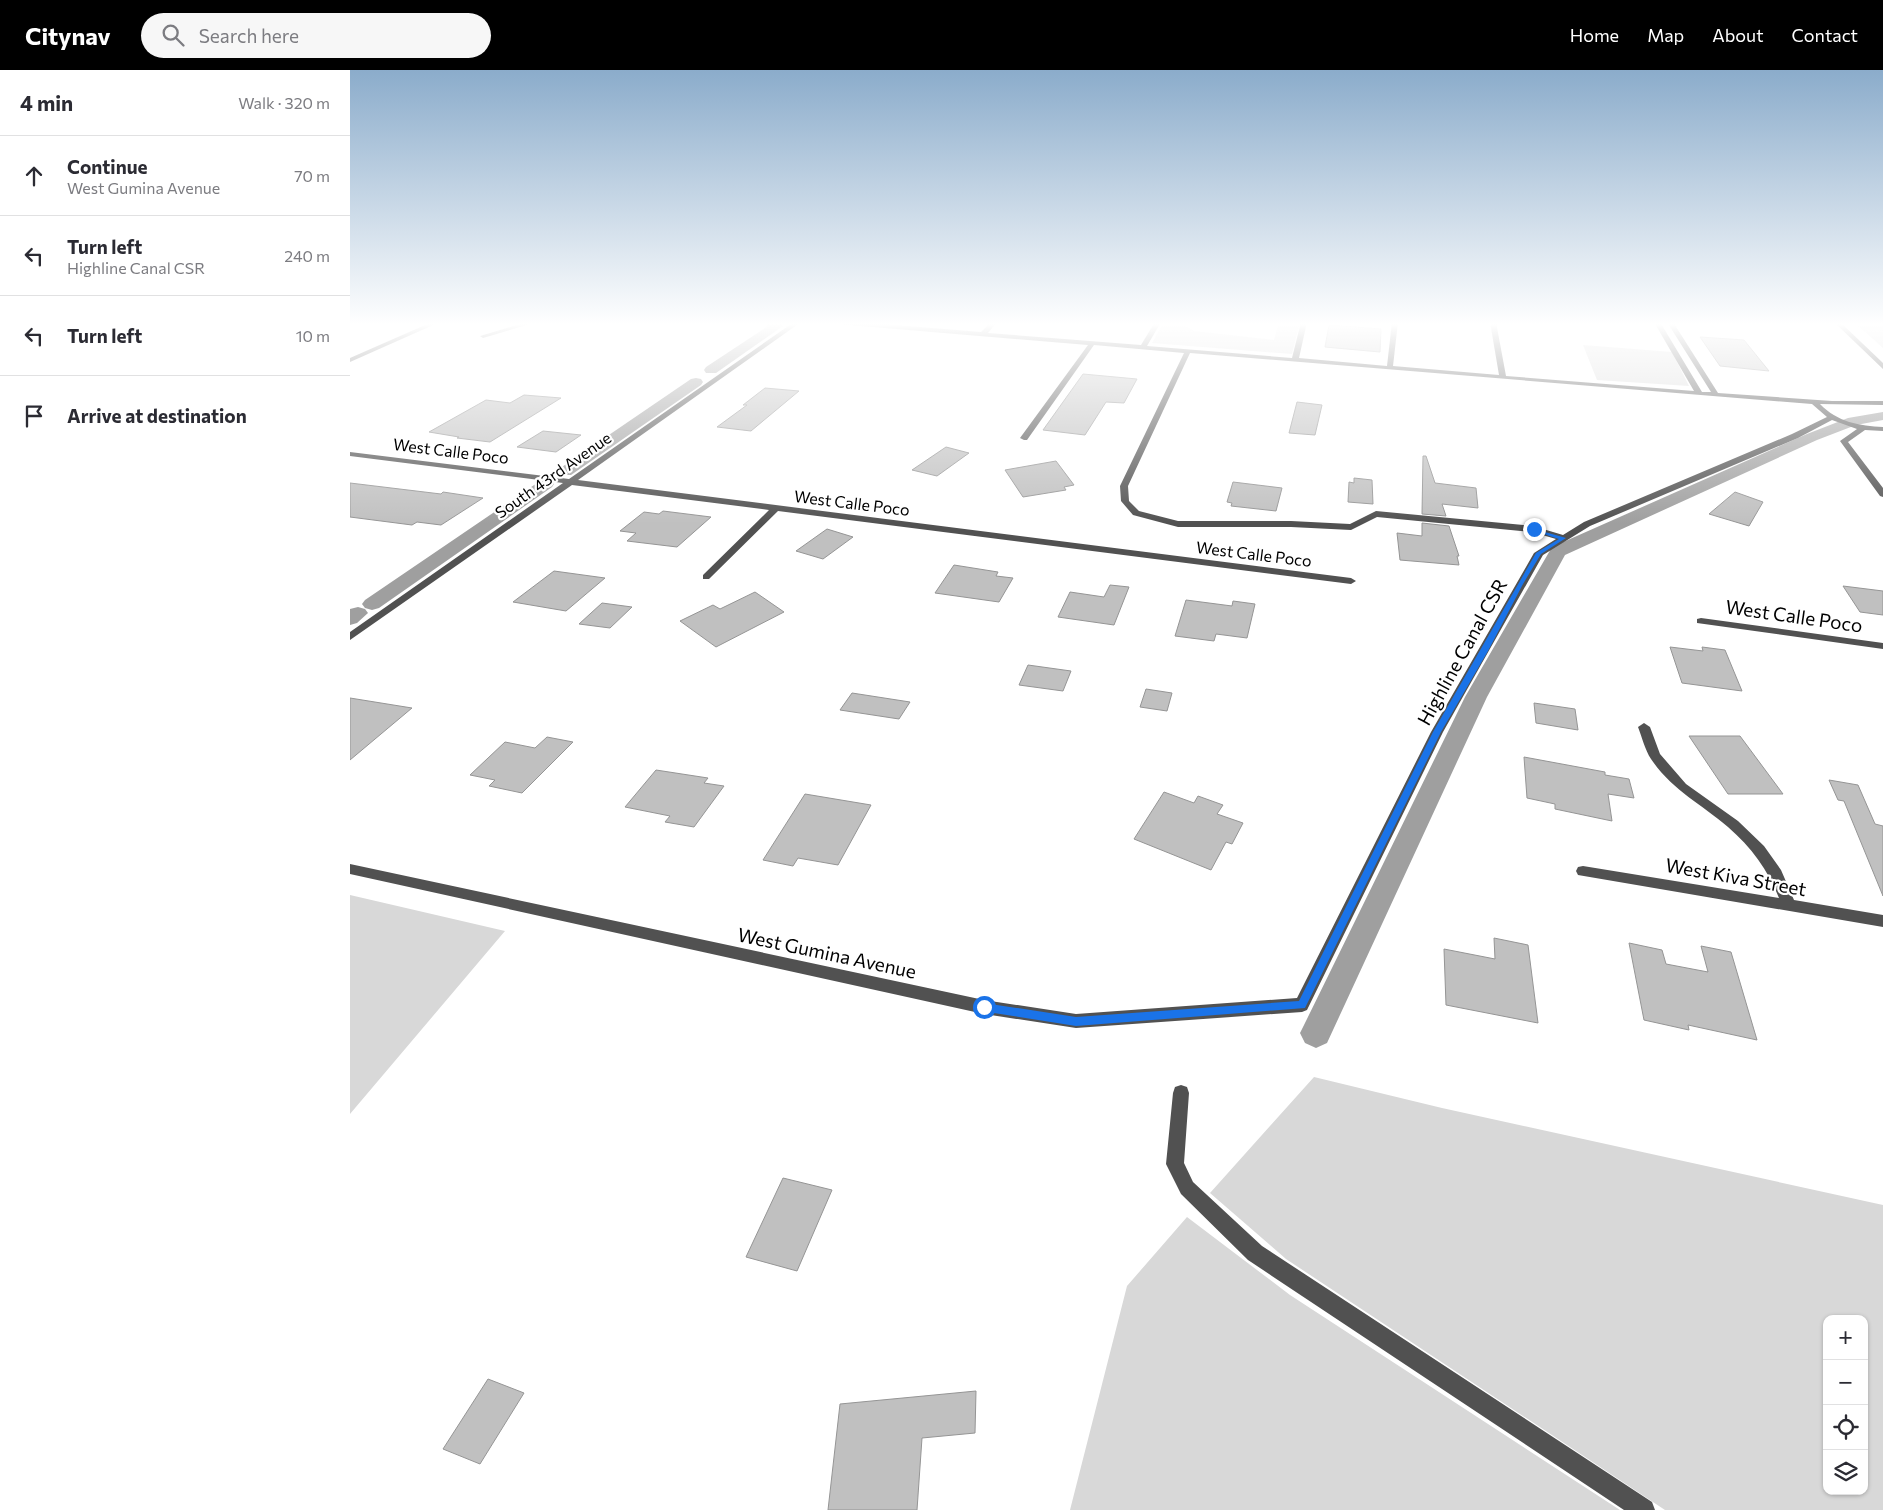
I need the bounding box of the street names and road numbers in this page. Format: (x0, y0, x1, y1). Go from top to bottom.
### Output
street label: South 43rd Avenue (491, 427, 614, 522)
street label: West Calle Poco (392, 434, 510, 467)
street label: West Calle Poco (793, 486, 911, 519)
street label: West Calle Poco (1195, 537, 1313, 570)
street label: Highline Canal CSR (1412, 574, 1511, 729)
street label: West Calle Poco (1724, 595, 1864, 637)
street label: West Kiva Street (1664, 853, 1808, 900)
street label: West Gumina Avenue (736, 922, 918, 983)

